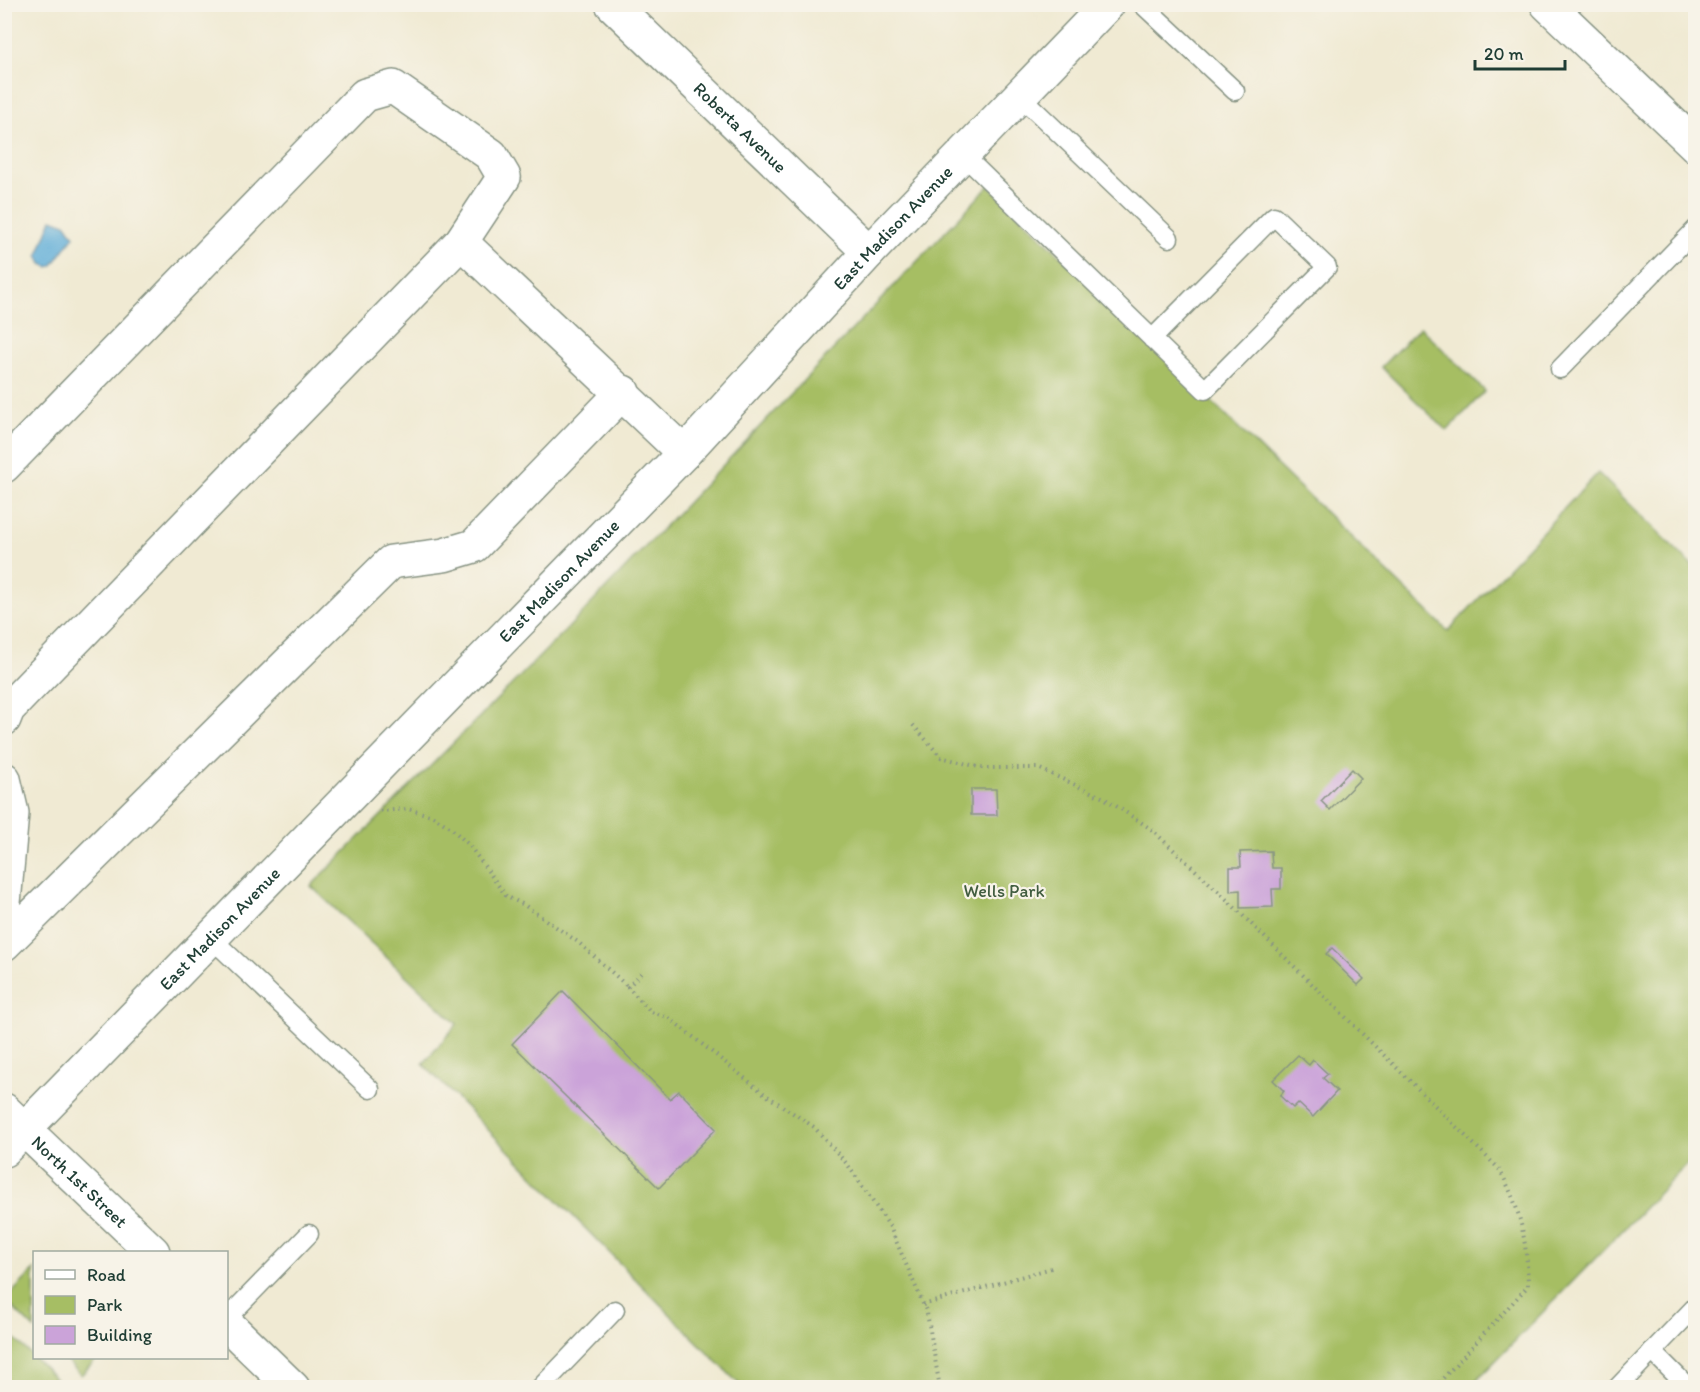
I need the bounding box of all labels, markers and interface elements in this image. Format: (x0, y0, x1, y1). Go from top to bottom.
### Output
scale bar (1475, 33, 1565, 71)
text: 20 m (1484, 43, 1524, 65)
street label: Roberta Avenue (689, 78, 791, 178)
street label: East Madison Avenue (829, 161, 957, 295)
street label: East Madison Avenue (494, 515, 624, 647)
street label: East Madison Avenue (155, 863, 285, 995)
park label: Wells Park (963, 880, 1045, 902)
street label: North 1st Street (27, 1131, 132, 1233)
legend (33, 1251, 228, 1359)
text: Road (87, 1264, 126, 1286)
text: Park (87, 1294, 122, 1316)
text: Building (87, 1324, 153, 1346)

